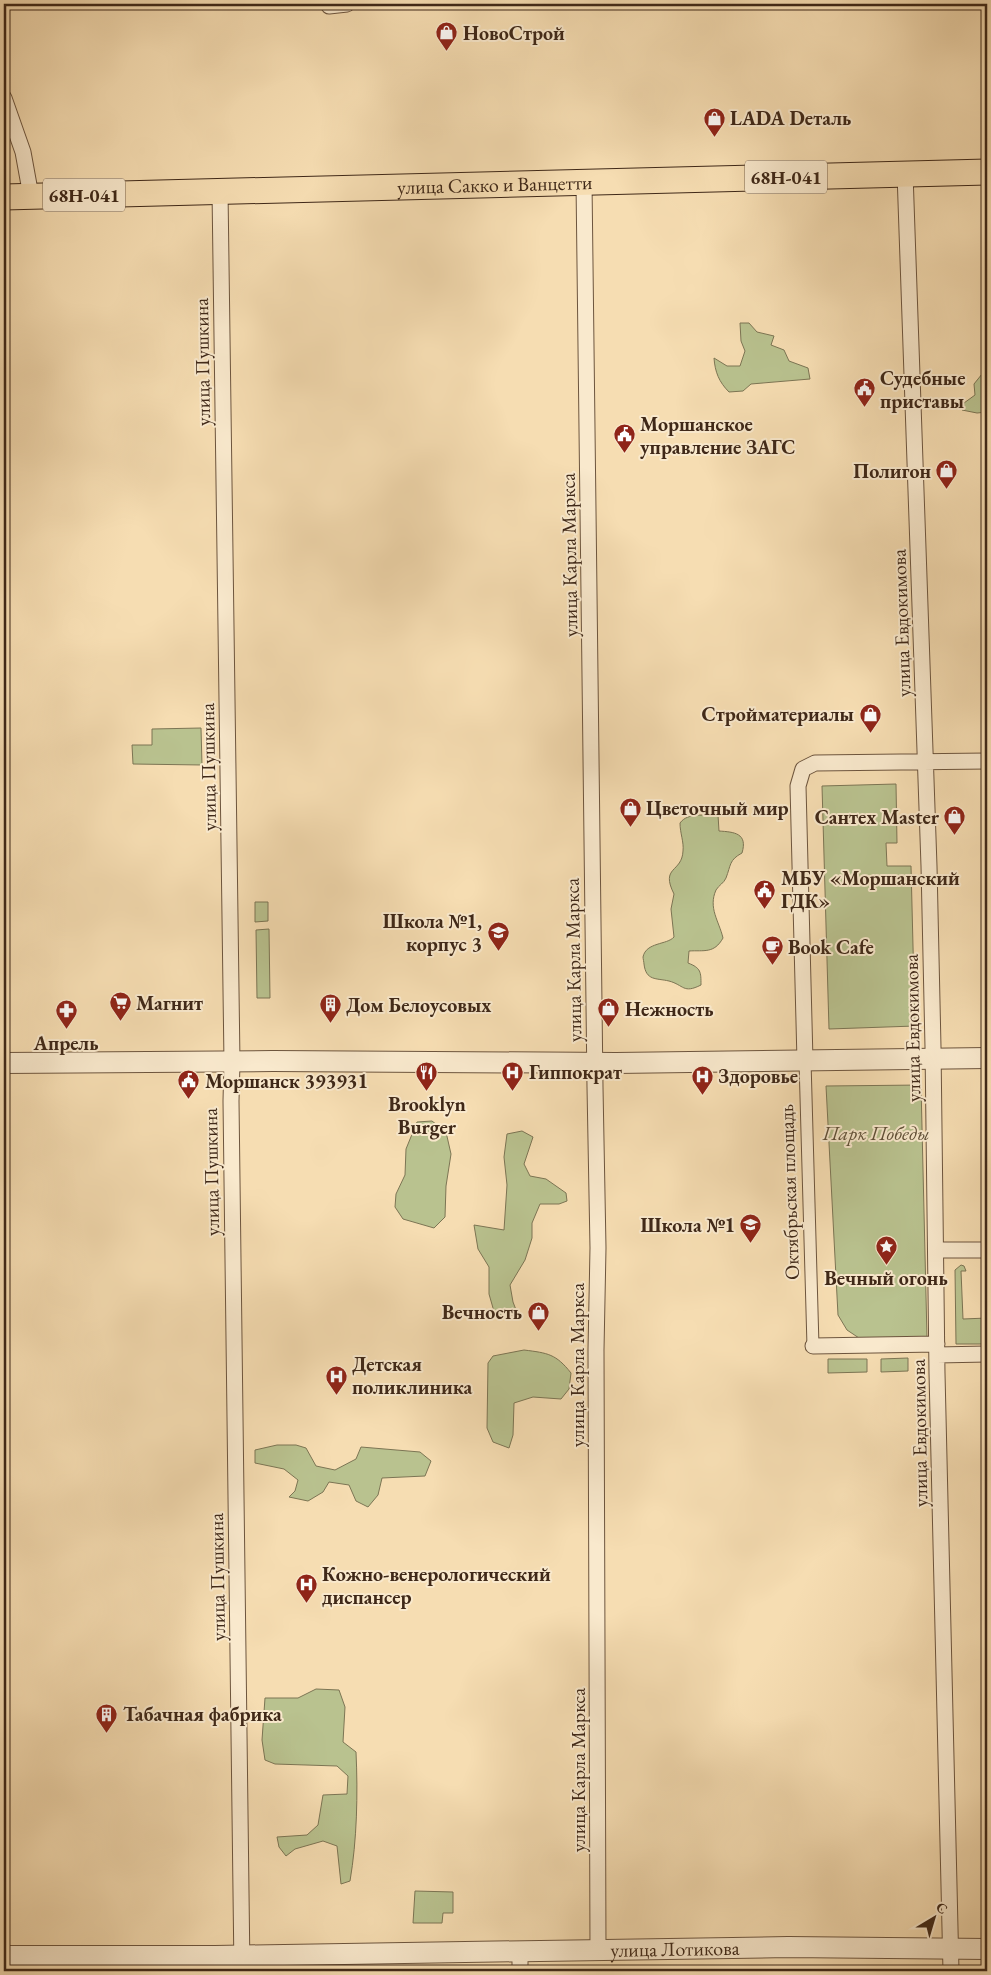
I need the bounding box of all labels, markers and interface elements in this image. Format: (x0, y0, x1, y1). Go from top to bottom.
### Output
place label: НовоСтрой (463, 20, 565, 46)
shop icon: НовоСтрой (435, 21, 459, 52)
place label: LADA Dеталь (730, 105, 851, 131)
shop icon: LADA Dеталь (702, 106, 726, 137)
road number: 68Н-041 (745, 160, 827, 193)
street label: улица Сакко и Ванцетти (397, 169, 593, 200)
road number: 68Н-041 (43, 178, 125, 212)
street label: улица Пушкина (188, 298, 216, 426)
place label: Судебные приставы (880, 365, 966, 414)
public building icon: Судебные приставы (852, 377, 876, 408)
place label: Моршанское управление ЗАГС (640, 411, 795, 460)
public building icon: Моршанское управление ЗАГС (612, 423, 636, 454)
place label: Полигон (853, 458, 931, 484)
shop icon: Полигон (935, 459, 959, 490)
street label: улица Карла Маркса (555, 473, 583, 637)
street label: улица Евдокимова (885, 549, 917, 697)
place label: Стройматериалы (702, 701, 854, 727)
shop icon: Стройматериалы (858, 702, 882, 733)
street label: улица Пушкина (194, 703, 222, 831)
place label: Цветочный мир (646, 795, 789, 821)
shop icon: Цветочный мир (618, 796, 642, 827)
place label: Сантех Master (815, 804, 940, 830)
shop icon: Сантех Master (943, 805, 967, 836)
place label: МБУ «Моршанский ГДК» (781, 865, 960, 914)
street label: улица Карла Маркса (559, 878, 587, 1042)
public building icon: МБУ «Моршанский ГДК» (753, 878, 777, 909)
place label: Школа №1, корпус 3 (383, 908, 482, 957)
school or university icon: Школа №1, корпус 3 (486, 921, 510, 952)
place label: Book Cafe (788, 934, 874, 960)
cafe icon: Book Cafe (760, 935, 784, 966)
street label: улица Евдокимова (898, 954, 926, 1102)
place label: Магнит (136, 990, 203, 1016)
supermarket icon: Магнит (108, 991, 132, 1022)
place label: Дом Белоусовых (346, 992, 491, 1018)
building icon: Дом Белоусовых (318, 993, 342, 1024)
place label: Нежность (625, 996, 714, 1022)
shop icon: Нежность (597, 997, 621, 1028)
pharmacy icon: Апрель (54, 999, 78, 1030)
place label: Апрель (33, 1030, 98, 1056)
place label: Гиппократ (529, 1059, 622, 1085)
restaurant icon: Brooklyn Burger (415, 1060, 439, 1091)
hospital icon: Гиппократ (501, 1060, 525, 1091)
place label: Здоровье (718, 1063, 798, 1089)
hospital icon: Здоровье (690, 1064, 714, 1095)
place label: Моршанск 393931 (205, 1068, 368, 1094)
public building icon: Моршанск 393931 (177, 1069, 201, 1100)
place label: Brooklyn Burger (388, 1091, 466, 1140)
street label: Октябрьская площадь (773, 1104, 805, 1280)
street label: улица Пушкина (197, 1108, 225, 1236)
park label: Парк Победы (822, 1120, 929, 1146)
place label: Школа №1 (641, 1212, 735, 1238)
school or university icon: Школа №1 (739, 1213, 763, 1244)
place icon: Вечный огонь (874, 1234, 898, 1265)
place label: Вечный огонь (824, 1265, 948, 1291)
street label: улица Карла Маркса (564, 1283, 590, 1447)
place label: Вечность (442, 1299, 522, 1325)
shop icon: Вечность (526, 1300, 550, 1331)
place label: Детская поликлиника (352, 1351, 472, 1400)
street label: улица Евдокимова (905, 1359, 933, 1507)
hospital icon: Детская поликлиника (324, 1364, 348, 1395)
street label: улица Пушкина (203, 1513, 231, 1641)
place label: Кожно-венерологический диспансер (322, 1561, 551, 1610)
hospital icon: Кожно-венерологический диспансер (294, 1573, 318, 1604)
street label: улица Карла Маркса (565, 1688, 591, 1852)
place label: Табачная фабрика (123, 1701, 282, 1727)
building icon: Табачная фабрика (95, 1702, 119, 1733)
north arrow (908, 1892, 958, 1942)
text: С (933, 1898, 952, 1918)
street label: улица Лотикова (610, 1935, 740, 1963)

